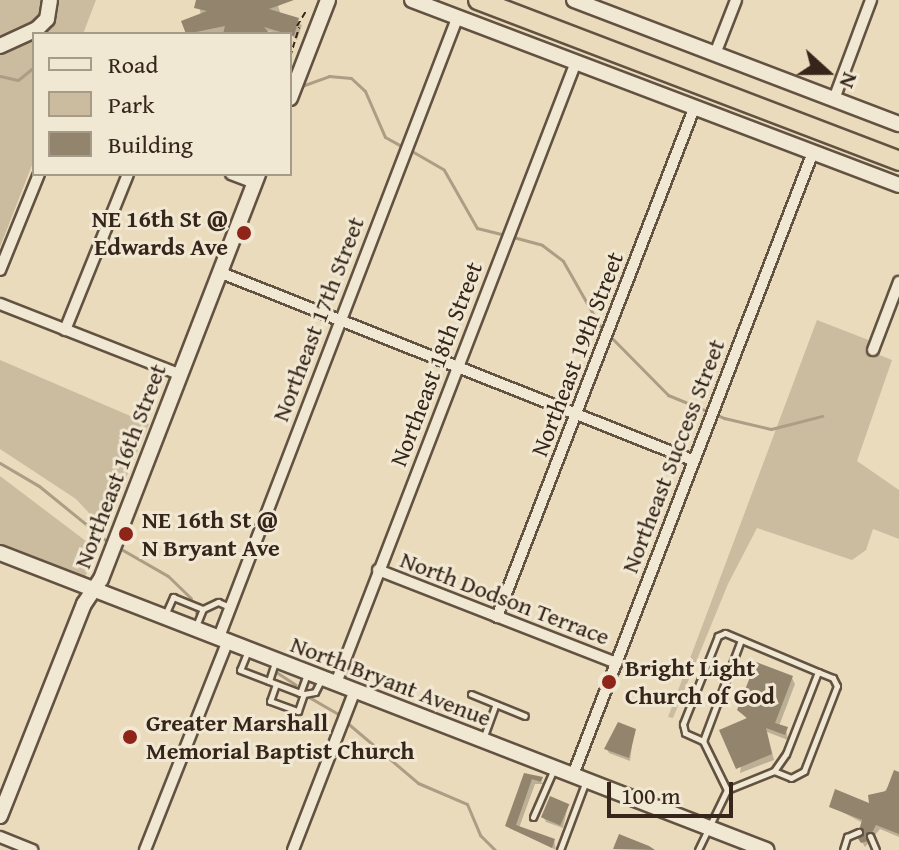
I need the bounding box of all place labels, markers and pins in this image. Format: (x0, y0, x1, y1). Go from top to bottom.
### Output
place label: NE 16th St @ Edwards Ave (92, 205, 228, 261)
marker: NE 16th St @ Edwards Ave (235, 224, 253, 242)
place label: NE 16th St @ N Bryant Ave (142, 506, 280, 562)
marker: NE 16th St @ N Bryant Ave (117, 525, 135, 543)
place label: Bright Light Church of God (625, 654, 775, 710)
marker: Bright Light Church of God (600, 673, 618, 691)
place label: Greater Marshall Memorial Baptist Church (146, 709, 414, 765)
marker: Greater Marshall Memorial Baptist Church (121, 728, 139, 746)

